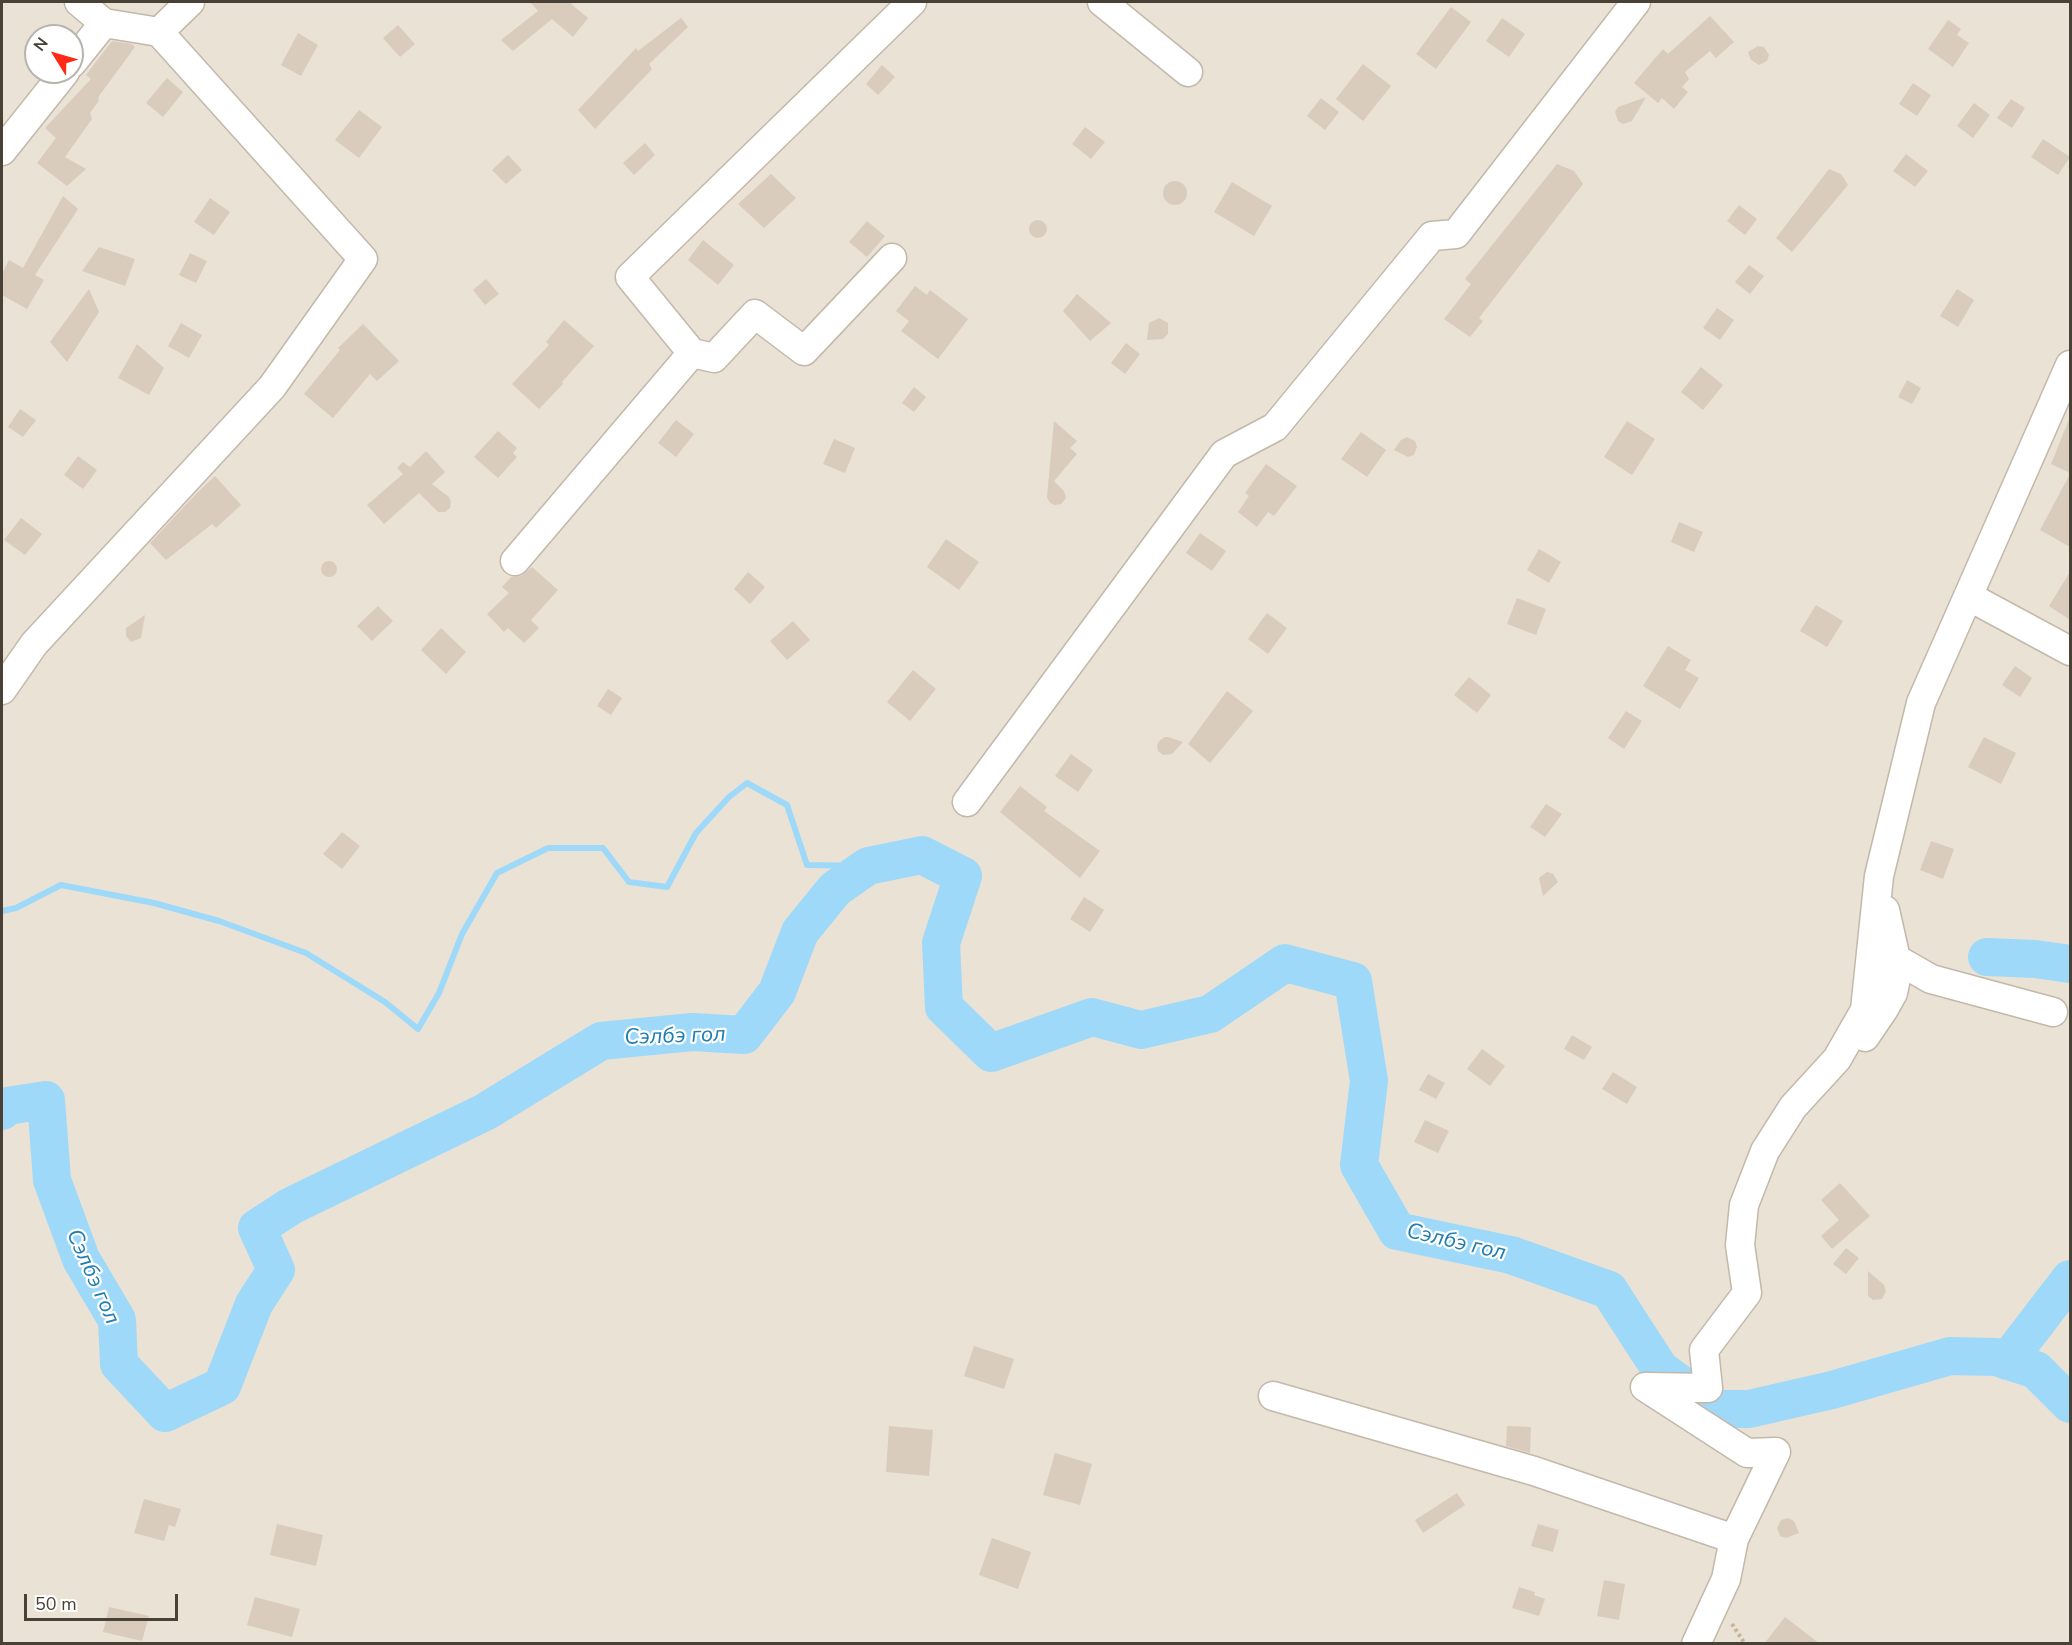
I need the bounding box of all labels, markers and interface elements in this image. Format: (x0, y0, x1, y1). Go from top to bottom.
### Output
north arrow (24, 24, 84, 84)
text: N (29, 33, 54, 56)
water label: Сэлбэ гол (624, 1022, 726, 1052)
water label: Сэлбэ гол (1404, 1219, 1508, 1267)
water label: Сэлбэ гол (59, 1225, 125, 1329)
scale bar (27, 1582, 182, 1620)
text: 50 m (35, 1592, 77, 1616)

